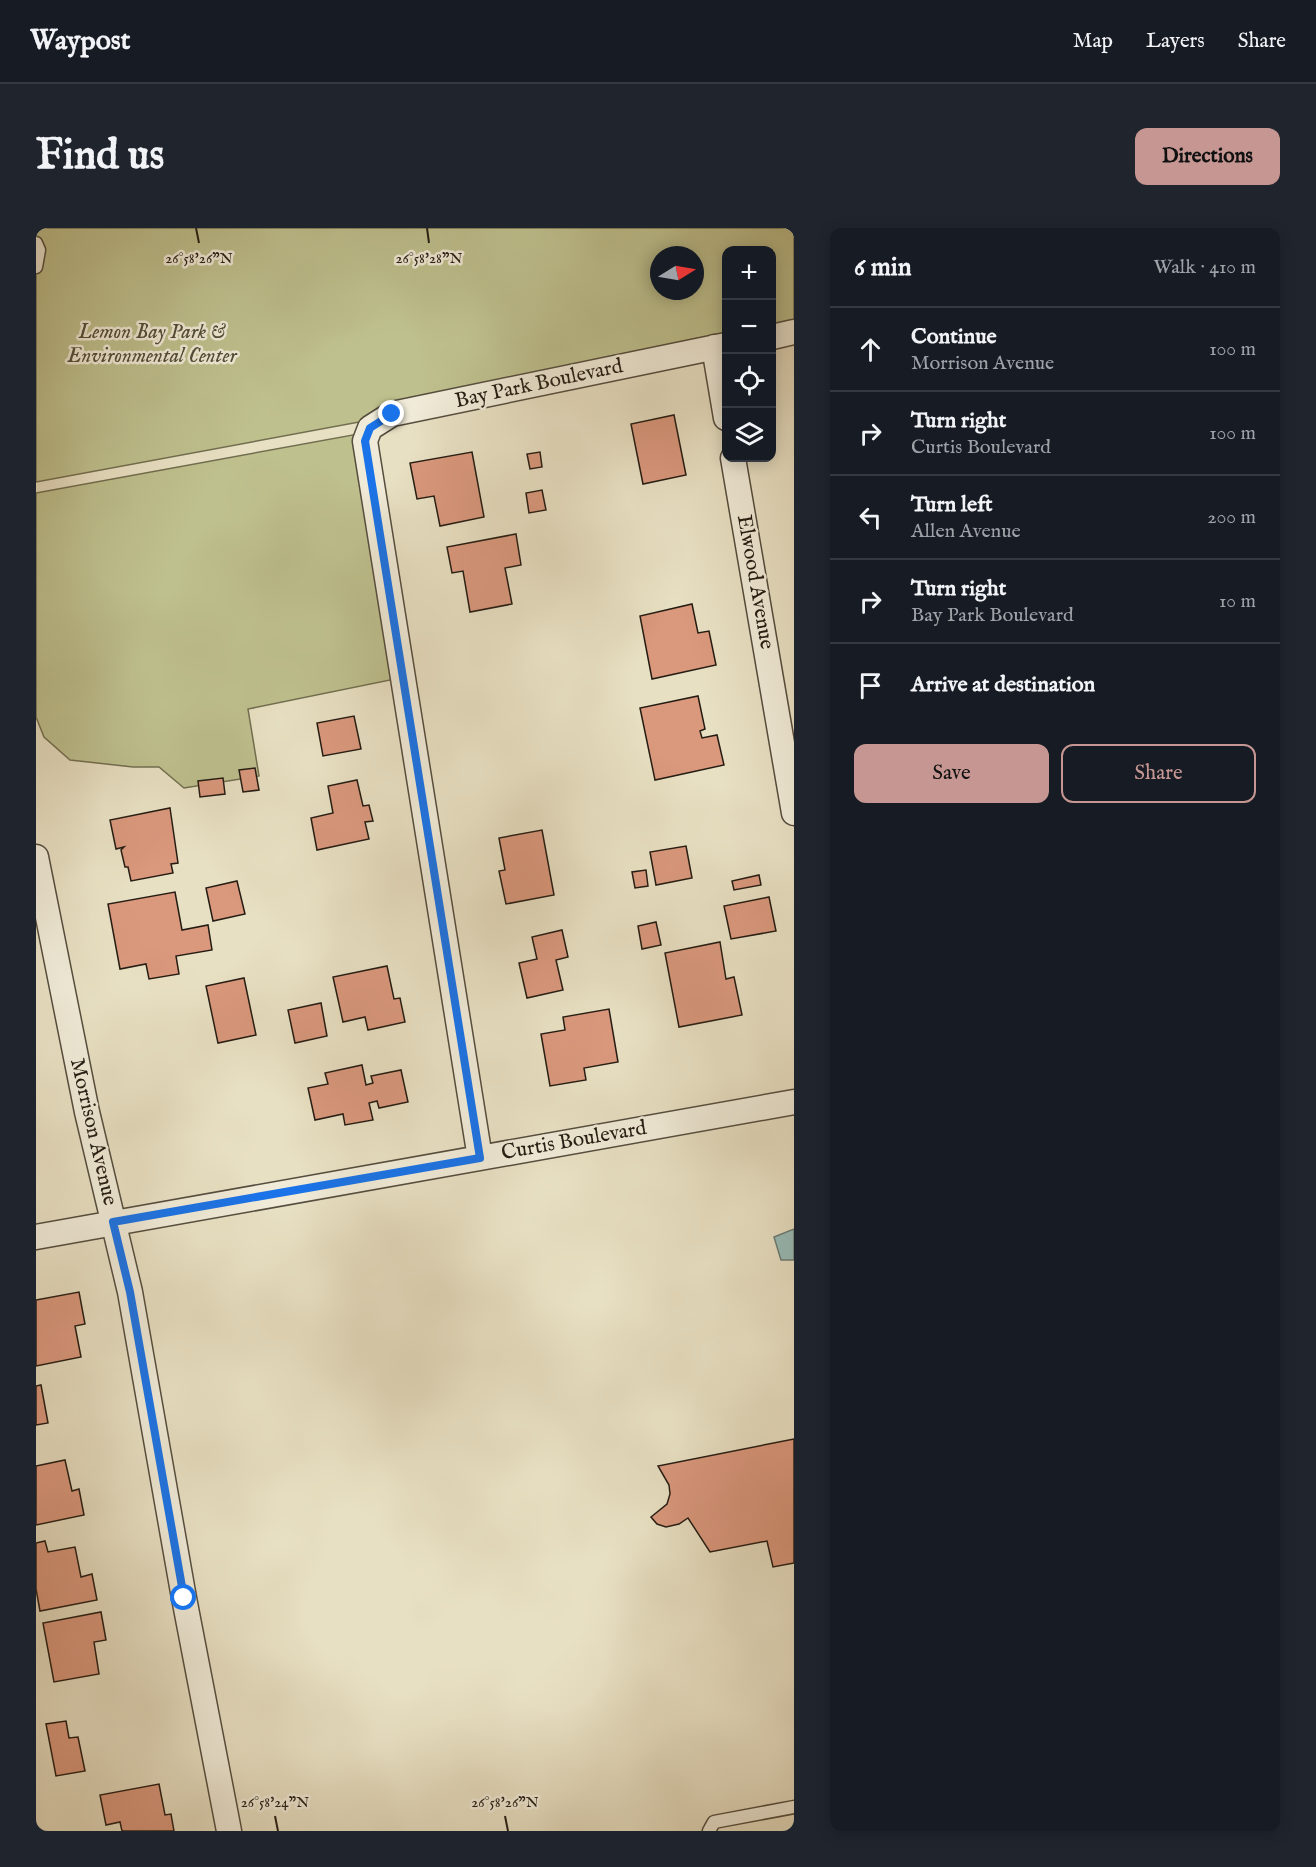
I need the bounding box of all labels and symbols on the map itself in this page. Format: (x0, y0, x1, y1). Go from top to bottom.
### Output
north arrow (650, 246, 704, 300)
text: 26°58'26"N (165, 249, 233, 268)
text: 26°58'28"N (396, 249, 462, 268)
park label: Lemon Bay Park & Environmental Center (66, 319, 237, 370)
street label: Bay Park Boulevard (453, 353, 626, 415)
route end (378, 400, 404, 426)
street label: Elwood Avenue (730, 513, 780, 652)
street label: Morrison Avenue (63, 1056, 123, 1209)
street label: Curtis Boulevard (499, 1115, 649, 1167)
route start (170, 1584, 196, 1610)
text: 26°58'24"N (241, 1793, 309, 1812)
text: 26°58'26"N (471, 1793, 539, 1812)

